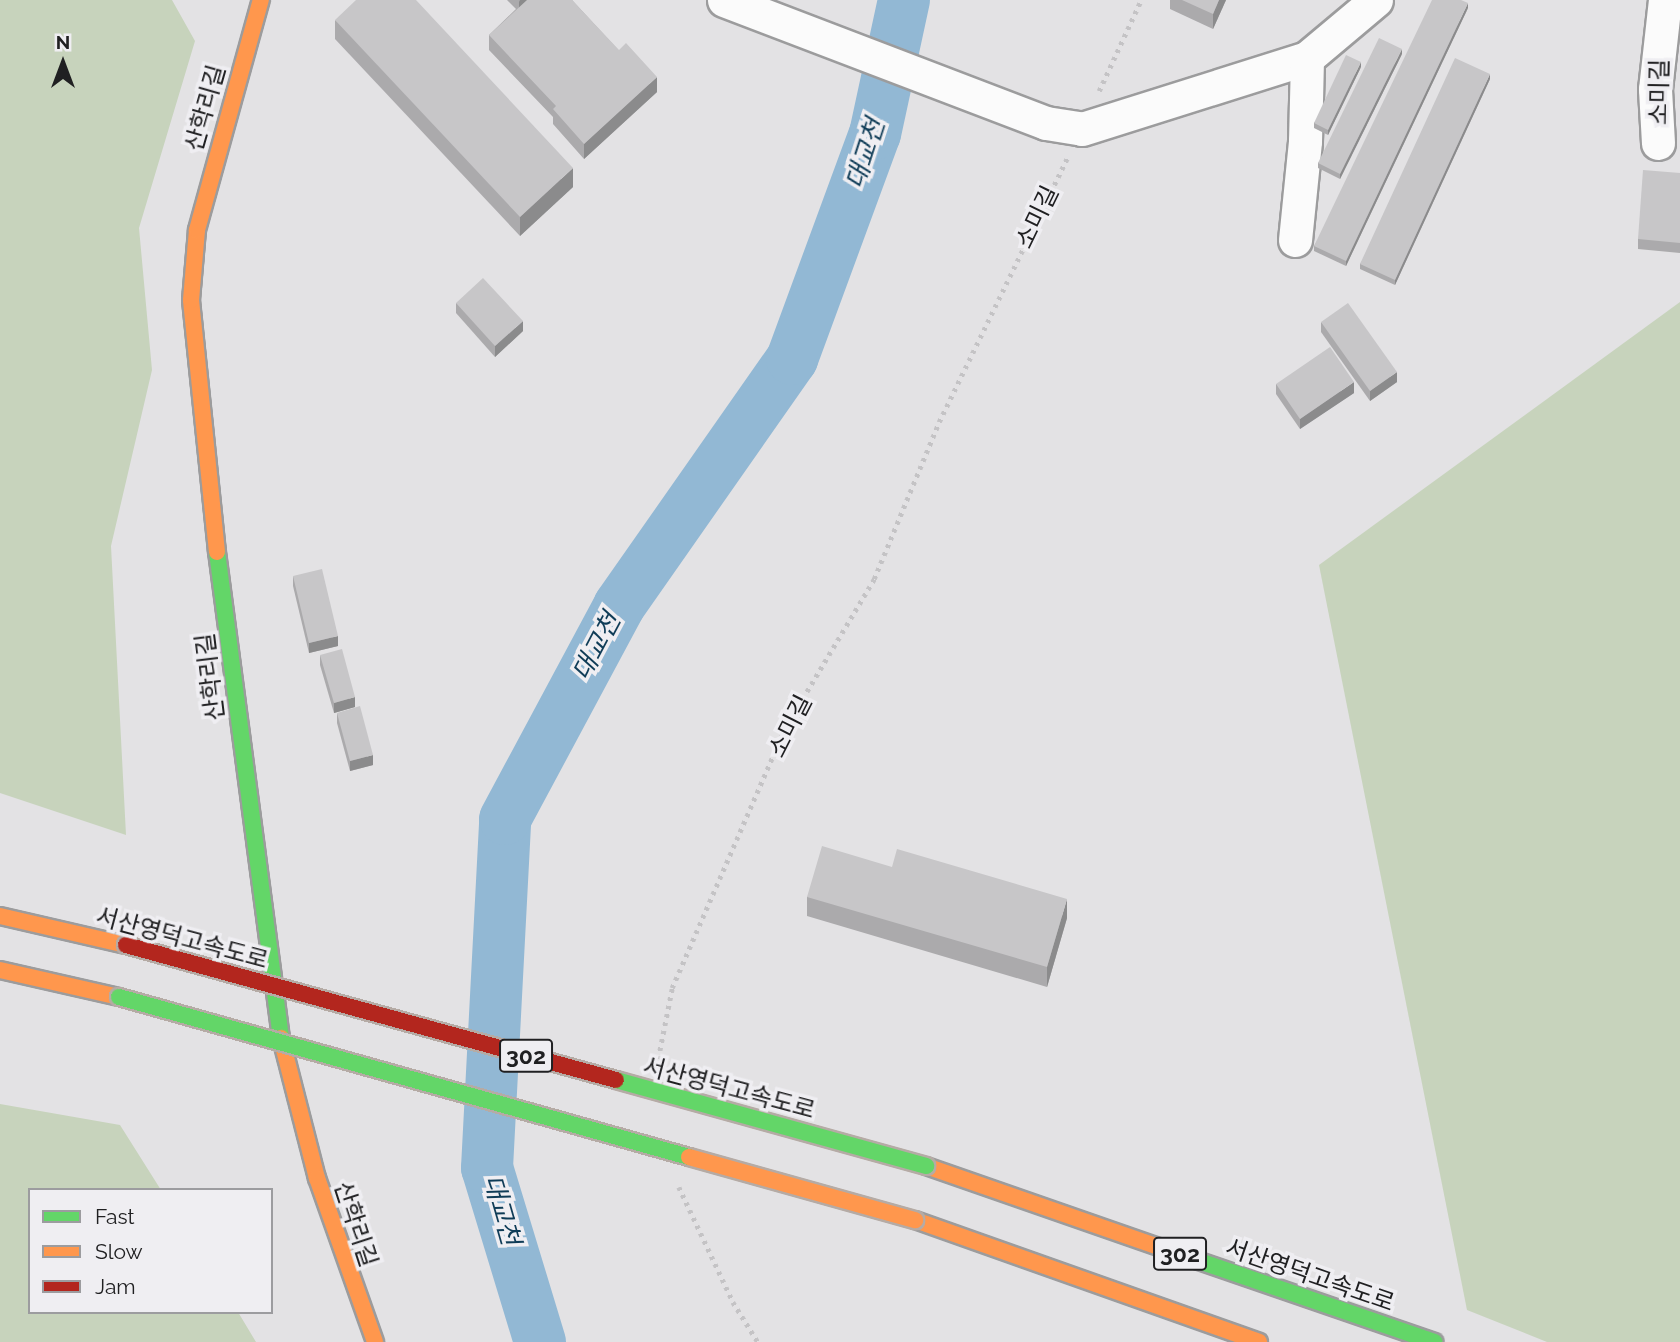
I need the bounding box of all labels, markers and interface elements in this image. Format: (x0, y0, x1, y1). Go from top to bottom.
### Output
north arrow (28, 28, 98, 98)
text: N (56, 31, 70, 53)
street label: 소미길 (1644, 59, 1674, 125)
street label: 산학리길 (179, 62, 231, 154)
water label: 대교천 (840, 115, 892, 193)
street label: 소미길 (1010, 181, 1064, 253)
water label: 대교천 (566, 608, 628, 686)
street label: 산학리길 (190, 631, 230, 723)
street label: 소미길 (762, 690, 818, 762)
street label: 서산영덕고속도로 (93, 901, 271, 975)
road number: 302 (498, 1036, 554, 1076)
street label: 서산영덕고속도로 (640, 1051, 818, 1125)
water label: 대교천 (476, 1171, 526, 1249)
street label: 산학리길 (329, 1178, 383, 1270)
legend (28, 1188, 273, 1314)
text: Fast (95, 1204, 135, 1229)
street label: 서산영덕고속도로 (1222, 1233, 1398, 1317)
road number: 302 (1152, 1234, 1208, 1274)
text: Slow (95, 1239, 143, 1264)
text: Jam (95, 1274, 136, 1299)

